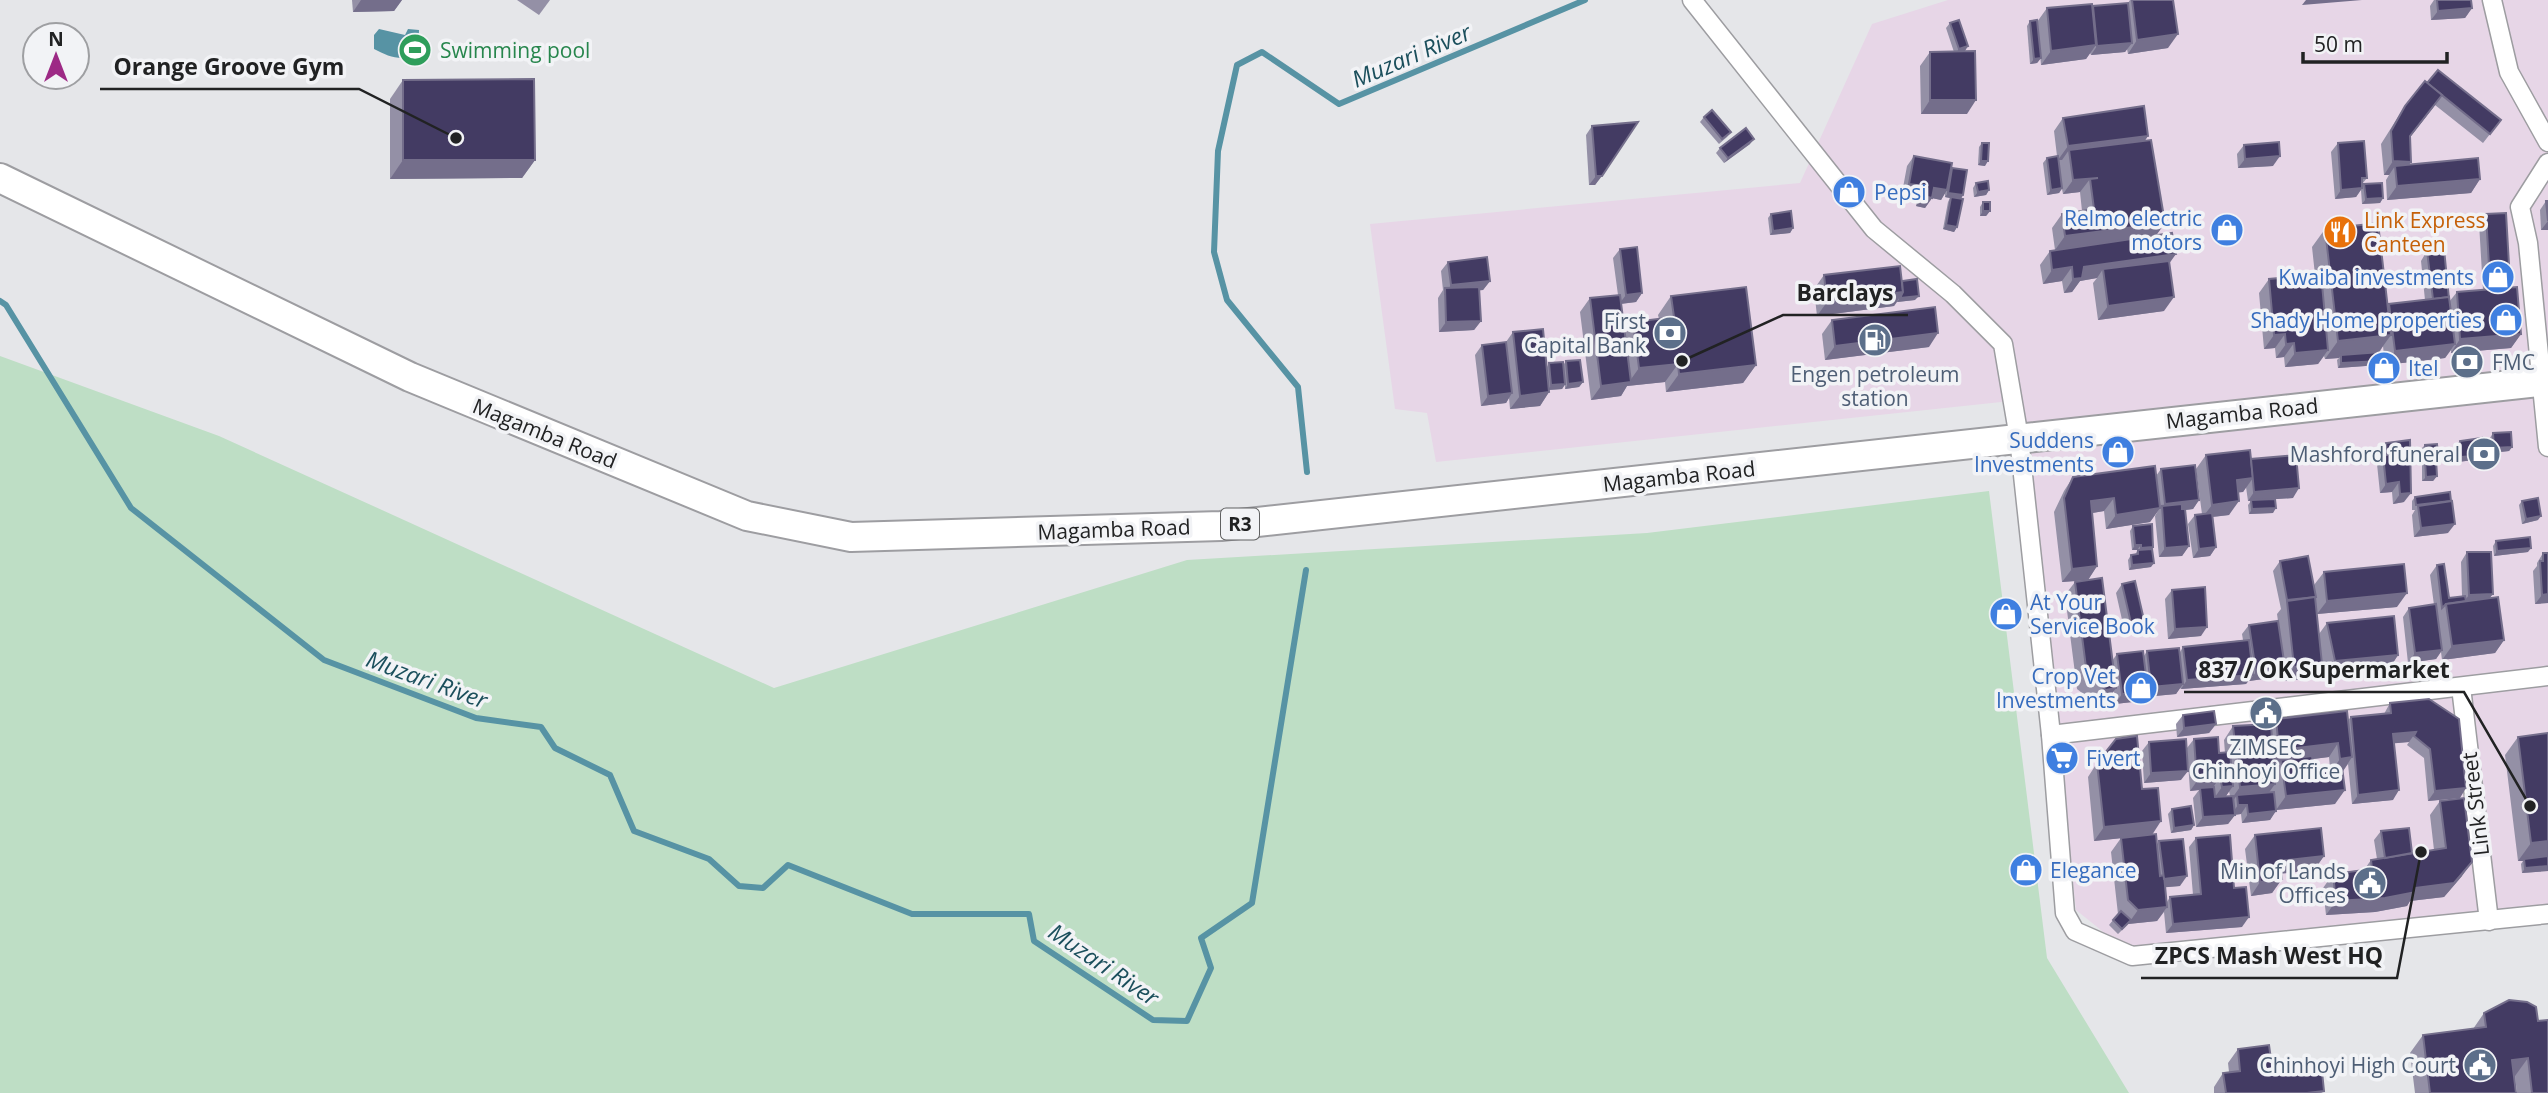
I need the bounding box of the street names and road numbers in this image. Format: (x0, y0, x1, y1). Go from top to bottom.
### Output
street label: Magamba Road (469, 391, 621, 475)
street label: Magamba Road (2164, 391, 2320, 435)
street label: Magamba Road (1601, 454, 1757, 498)
road number: R3 (1221, 509, 1259, 540)
street label: Magamba Road (1037, 512, 1191, 546)
street label: Link Street (2455, 751, 2495, 857)

